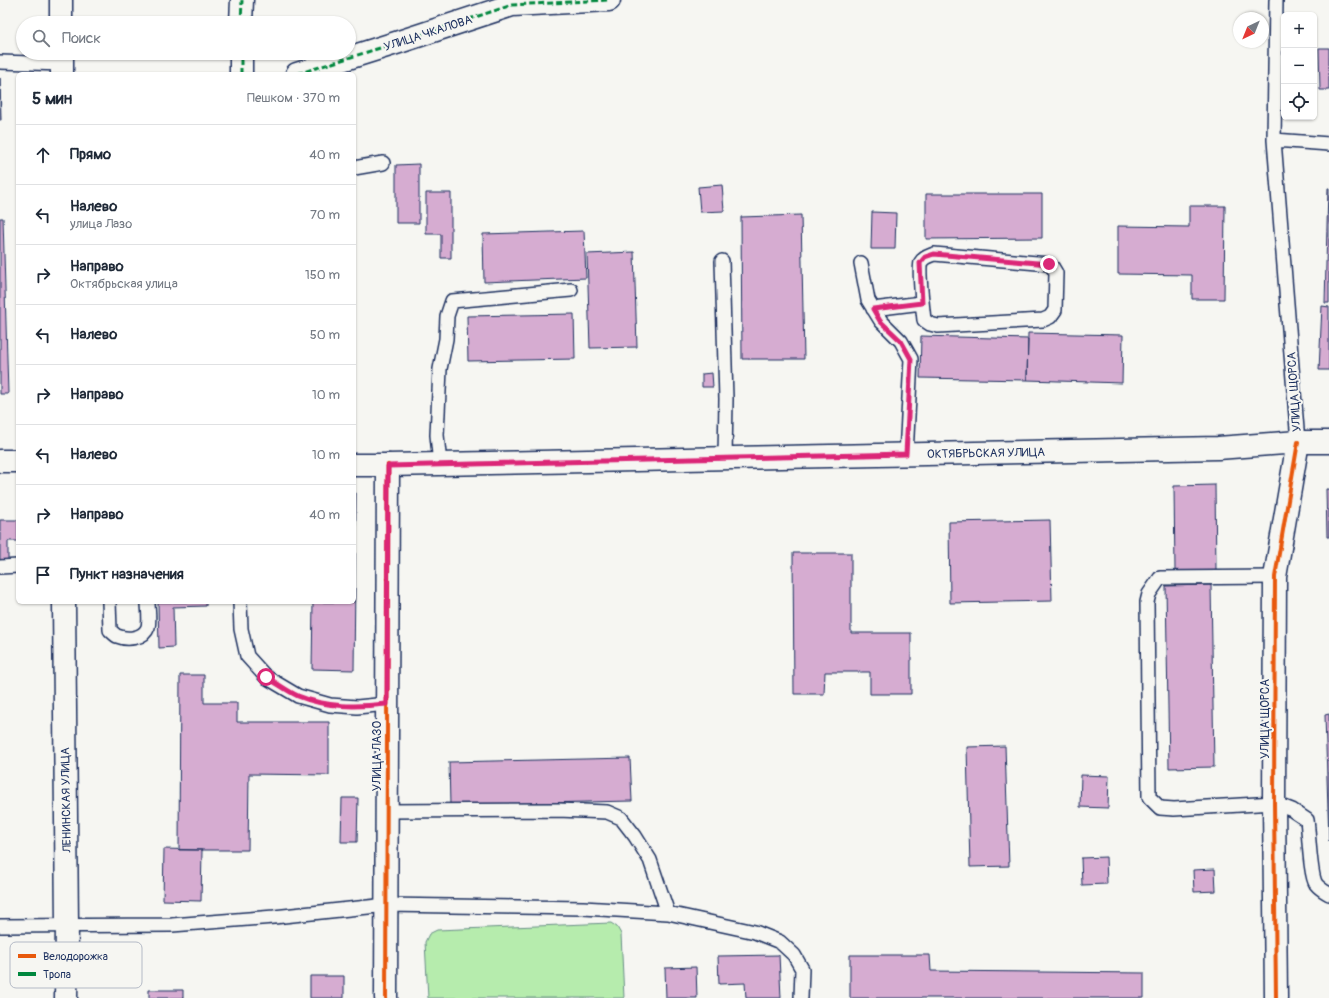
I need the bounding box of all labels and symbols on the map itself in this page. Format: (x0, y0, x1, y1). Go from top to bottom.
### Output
street label: УЛИЦА ЧКАЛОВА (382, 12, 474, 55)
north arrow (1233, 12, 1269, 48)
route end (1040, 255, 1058, 273)
street label: УЛИЦА ЩОРСА (1284, 351, 1305, 432)
street label: ОКТЯБРЬСКАЯ УЛИЦА (927, 445, 1045, 462)
route start (257, 668, 275, 686)
street label: УЛИЦА ЩОРСА (1258, 679, 1273, 759)
street label: УЛИЦА ЛАЗО (370, 720, 385, 791)
street label: ЛЕНИНСКАЯ УЛИЦА (58, 747, 75, 854)
legend (10, 942, 142, 988)
text: Велодорожка (43, 950, 108, 963)
text: Тропа (43, 968, 71, 981)

